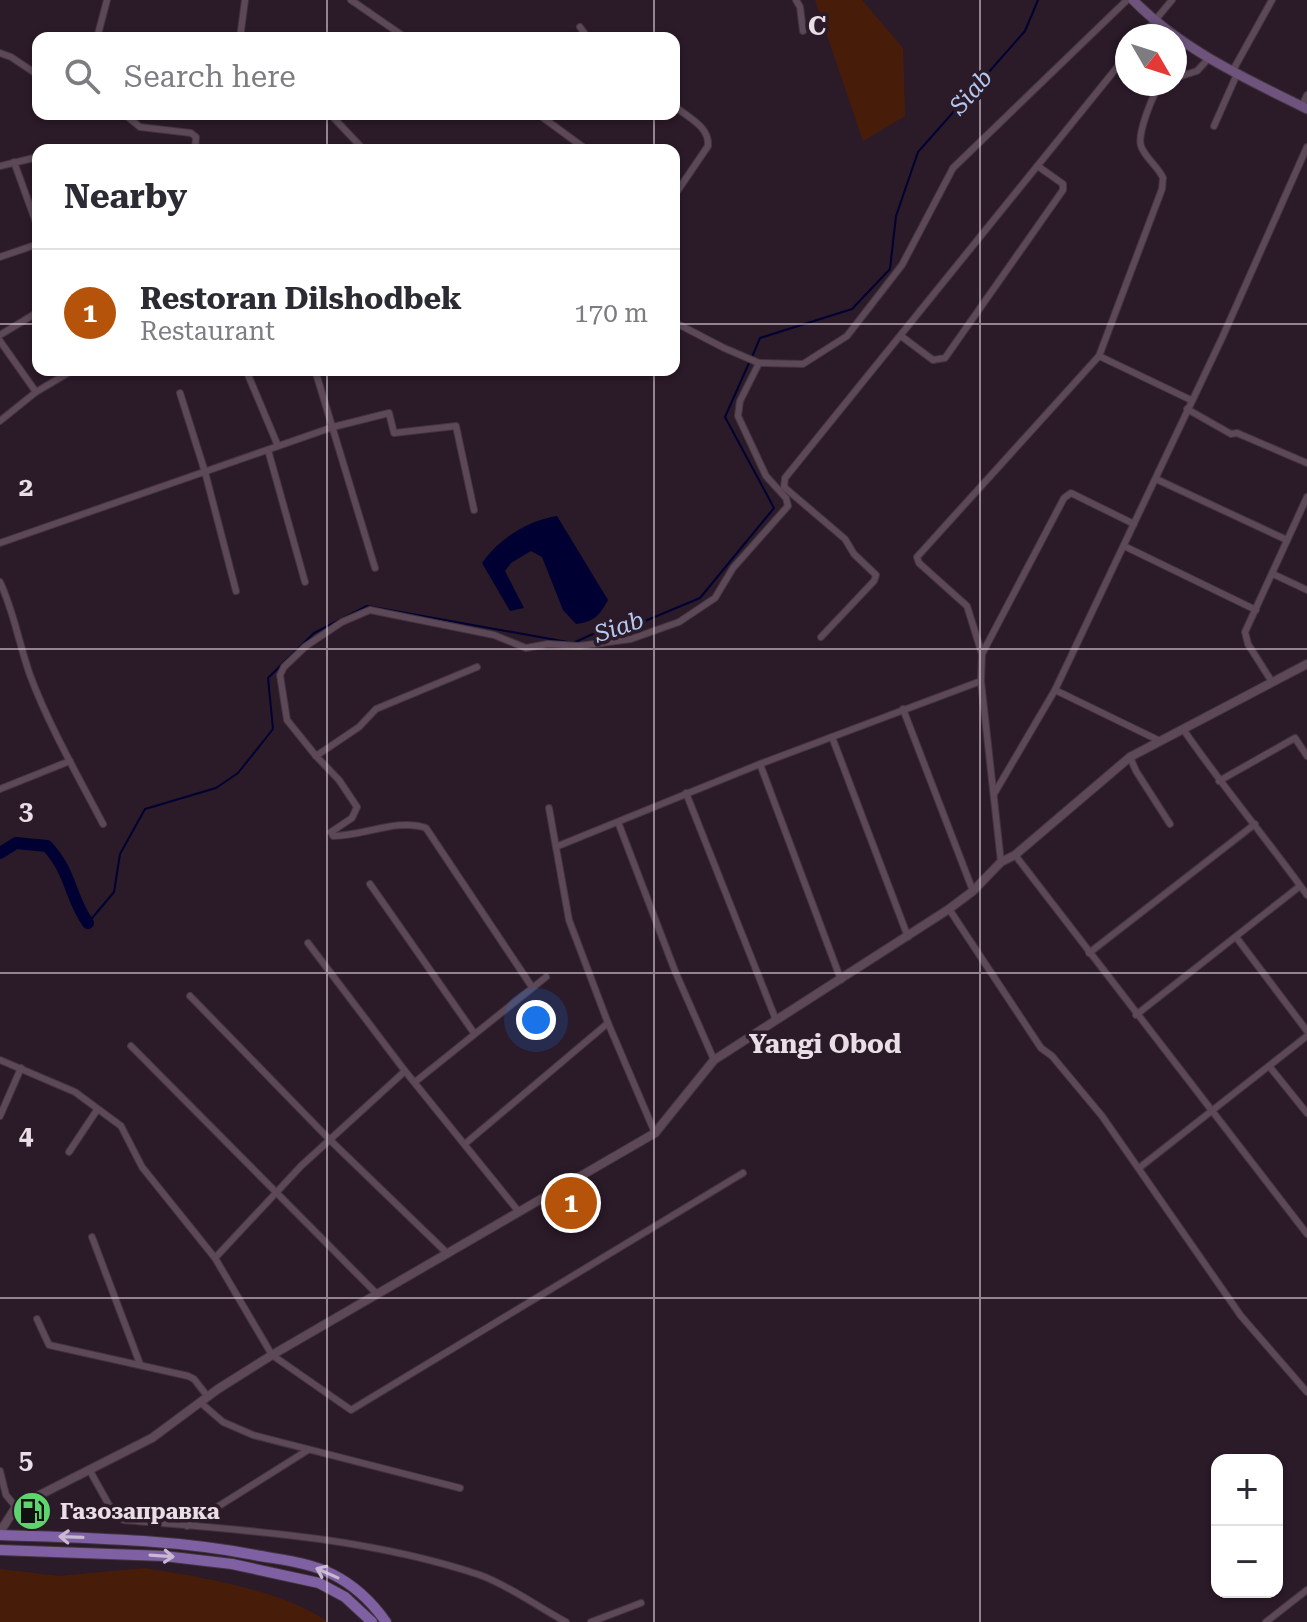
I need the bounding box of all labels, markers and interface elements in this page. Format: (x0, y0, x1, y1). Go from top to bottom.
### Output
text: C (808, 11, 826, 41)
north arrow (1115, 24, 1187, 96)
search box (32, 32, 680, 120)
icon: search (60, 54, 104, 98)
text: Search here (124, 59, 296, 94)
water label: Siab (943, 64, 998, 121)
text: Nearby (64, 176, 187, 216)
text: Restoran Dilshodbek (140, 281, 462, 316)
text: 1 (83, 298, 97, 328)
text: 170 m (574, 298, 648, 328)
text: Restaurant (140, 316, 275, 346)
text: 2 (19, 472, 33, 502)
water label: Siab (590, 606, 647, 649)
text: 3 (19, 796, 33, 826)
your location (516, 1000, 556, 1040)
district label: Yangi Obod (749, 1029, 901, 1059)
text: 4 (19, 1120, 34, 1150)
pin: 1 (545, 1173, 597, 1233)
text: 5 (19, 1445, 33, 1475)
map controls (1211, 1454, 1283, 1598)
button: + (1211, 1454, 1283, 1526)
fuel station icon: Газозаправка (11, 1490, 53, 1532)
place label: Газозаправка (60, 1499, 220, 1524)
button: − (1211, 1526, 1283, 1598)
one-way arrow (58, 1530, 85, 1545)
one-way arrow (148, 1549, 175, 1564)
one-way arrow (316, 1565, 340, 1580)

